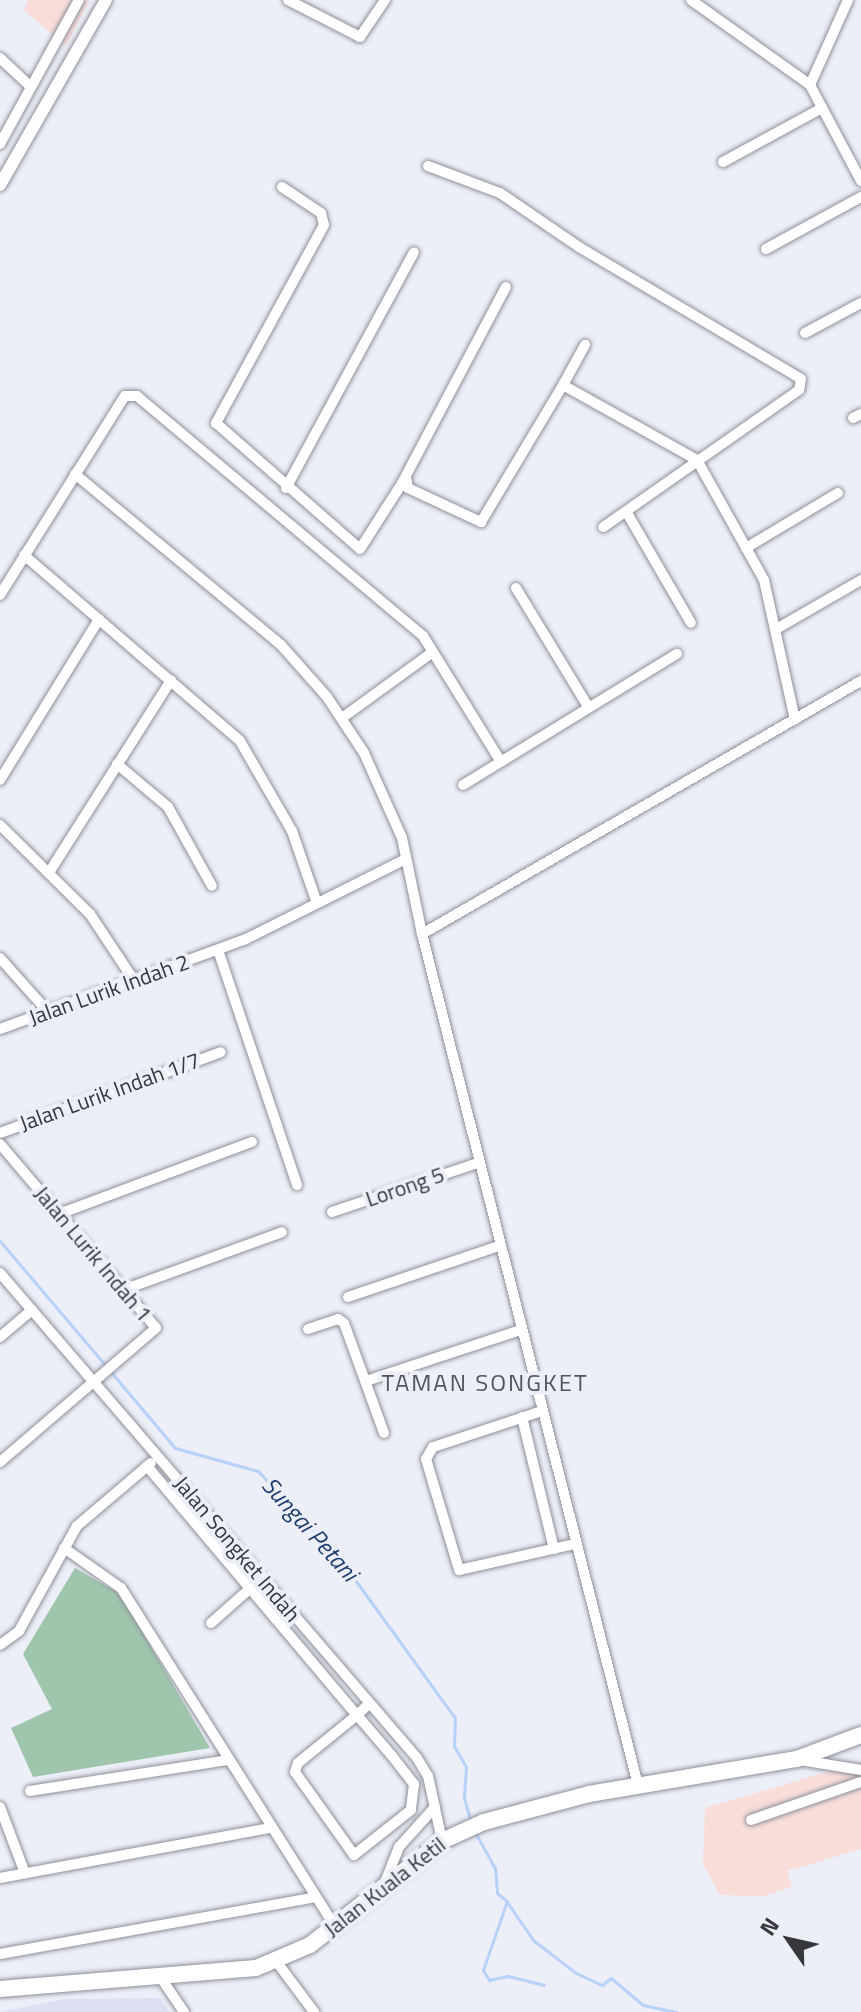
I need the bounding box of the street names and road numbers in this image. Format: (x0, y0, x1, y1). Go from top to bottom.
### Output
street label: Jalan Lurik Indah 2 (25, 949, 193, 1031)
street label: Jalan Lurik Indah 1/7 (16, 1047, 204, 1137)
street label: Lorong 5 (362, 1161, 448, 1213)
street label: Jalan Lurik Indah 1 (29, 1181, 157, 1327)
street label: Jalan Songket Indah (168, 1471, 306, 1627)
street label: Jalan Kuala Ketil (319, 1831, 451, 1943)

